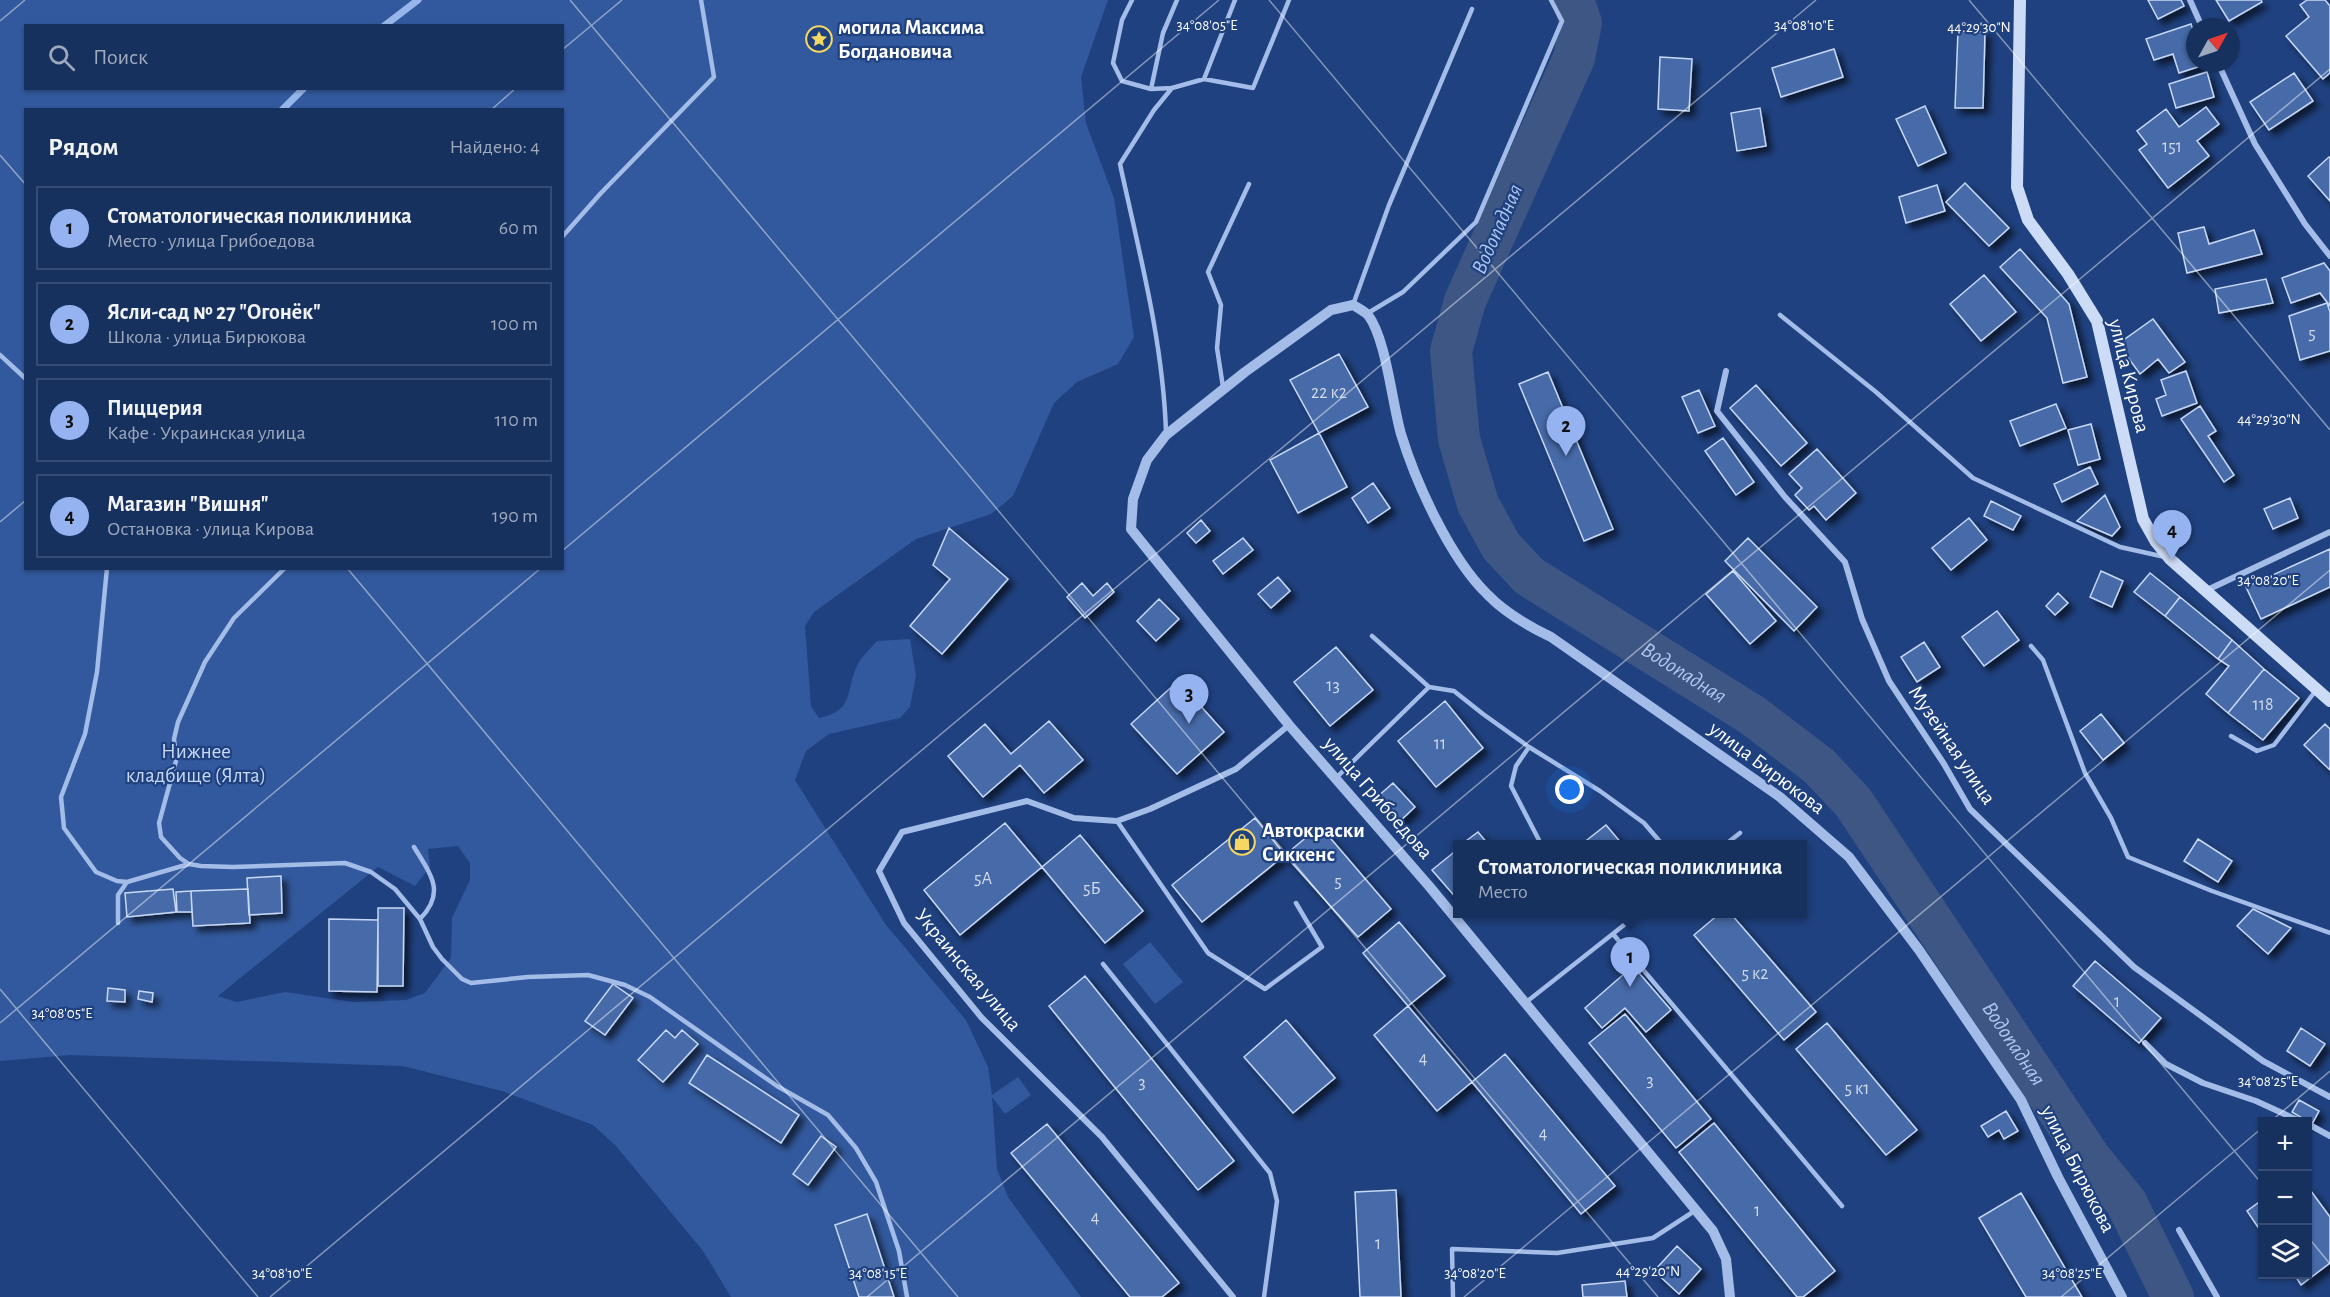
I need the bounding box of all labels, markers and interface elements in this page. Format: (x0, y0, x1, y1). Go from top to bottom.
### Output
place label: могила Максима Богдановича (838, 17, 984, 62)
text: 34°08'05"E (1177, 18, 1237, 33)
text: 34°08'10"E (1774, 18, 1834, 33)
north arrow (2186, 18, 2240, 72)
text: 44°29'30"N (1947, 20, 2011, 35)
search box (24, 24, 564, 90)
place icon: могила Максима Богдановича (804, 24, 834, 54)
icon: search (45, 41, 78, 74)
text: Поиск (93, 46, 148, 68)
text: Рядом (48, 134, 119, 160)
text: Найдено: 4 (450, 137, 540, 157)
house number: 151 (2162, 138, 2182, 156)
water label: Водопадная (1468, 181, 1526, 277)
text: Стоматологическая поликлиника (107, 205, 412, 227)
text: 1 (66, 218, 73, 238)
text: 60 m (499, 218, 538, 238)
text: Место · улица Грибоедова (107, 231, 315, 251)
text: Ясли-сад № 27 "Огонёк" (107, 301, 321, 323)
text: 2 (65, 314, 74, 334)
text: 100 m (491, 314, 538, 334)
street label: улица Кирова (2104, 316, 2153, 435)
house number: 5 (2308, 325, 2316, 343)
text: Школа · улица Бирюкова (107, 327, 306, 347)
house number: 22 к2 (1311, 384, 1347, 402)
text: Пиццерия (107, 397, 203, 419)
pin: 2 (1546, 406, 1586, 456)
text: 3 (65, 410, 74, 430)
text: 110 m (494, 410, 538, 430)
text: 44°29'30"N (2237, 412, 2301, 427)
text: Кафе · Украинская улица (107, 423, 306, 443)
text: Магазин "Вишня" (107, 493, 269, 515)
text: 4 (64, 506, 75, 526)
text: 190 m (492, 506, 538, 526)
pin: 4 (2152, 510, 2192, 560)
text: Остановка · улица Кирова (107, 519, 314, 539)
text: 34°08'20"E (2237, 573, 2299, 588)
water label: Водопадная (1638, 638, 1730, 707)
pin: 3 (1170, 674, 1208, 724)
house number: 13 (1326, 677, 1340, 695)
street label: Музейная улица (1905, 682, 2000, 809)
house number: 118 (2253, 696, 2273, 714)
street label: улица Бирюкова (1704, 717, 1829, 819)
street label: улица Грибоедова (1319, 732, 1437, 863)
house number: 11 (1434, 735, 1446, 753)
park label: Нижнее кладбище (Ялта) (126, 741, 266, 786)
your location (1555, 775, 1584, 804)
place label: Автокраски Сиккенс (1262, 820, 1365, 865)
shop icon: Автокраски Сиккенс (1227, 827, 1257, 857)
popup (1453, 840, 1807, 918)
text: Стоматологическая поликлиника (1478, 856, 1782, 878)
house number: 5А (974, 870, 992, 888)
house number: 5 (1334, 873, 1342, 891)
house number: 5Б (1083, 880, 1101, 898)
text: Место (1478, 882, 1528, 902)
street label: Украинская улица (911, 905, 1025, 1036)
pin: 1 (1610, 938, 1650, 987)
house number: 5 к2 (1742, 965, 1768, 983)
house number: 1 (2114, 993, 2120, 1011)
water label: Водопадная (1978, 998, 2049, 1089)
text: 34°08'05"E (32, 1006, 92, 1021)
house number: 4 (1419, 1050, 1428, 1068)
house number: 3 (1646, 1072, 1654, 1090)
house number: 3 (1138, 1074, 1146, 1092)
text: 34°08'25"E (2238, 1074, 2298, 1089)
house number: 5 к1 (1845, 1080, 1869, 1098)
street label: улица Бирюкова (2037, 1101, 2119, 1236)
map controls (2258, 1117, 2312, 1279)
button: + (2258, 1117, 2312, 1171)
house number: 4 (1539, 1125, 1548, 1143)
button: − (2258, 1171, 2312, 1225)
house number: 1 (1754, 1202, 1760, 1220)
house number: 4 (1091, 1209, 1100, 1227)
button: layers (2258, 1225, 2312, 1279)
house number: 1 (1375, 1235, 1381, 1253)
text: 44°29'20"N (1616, 1264, 1680, 1279)
text: 34°08'10"E (252, 1266, 312, 1281)
text: 34°08'15"E (849, 1266, 907, 1281)
text: 34°08'20"E (1444, 1266, 1506, 1281)
text: 34°08'25"E (2042, 1266, 2102, 1281)

